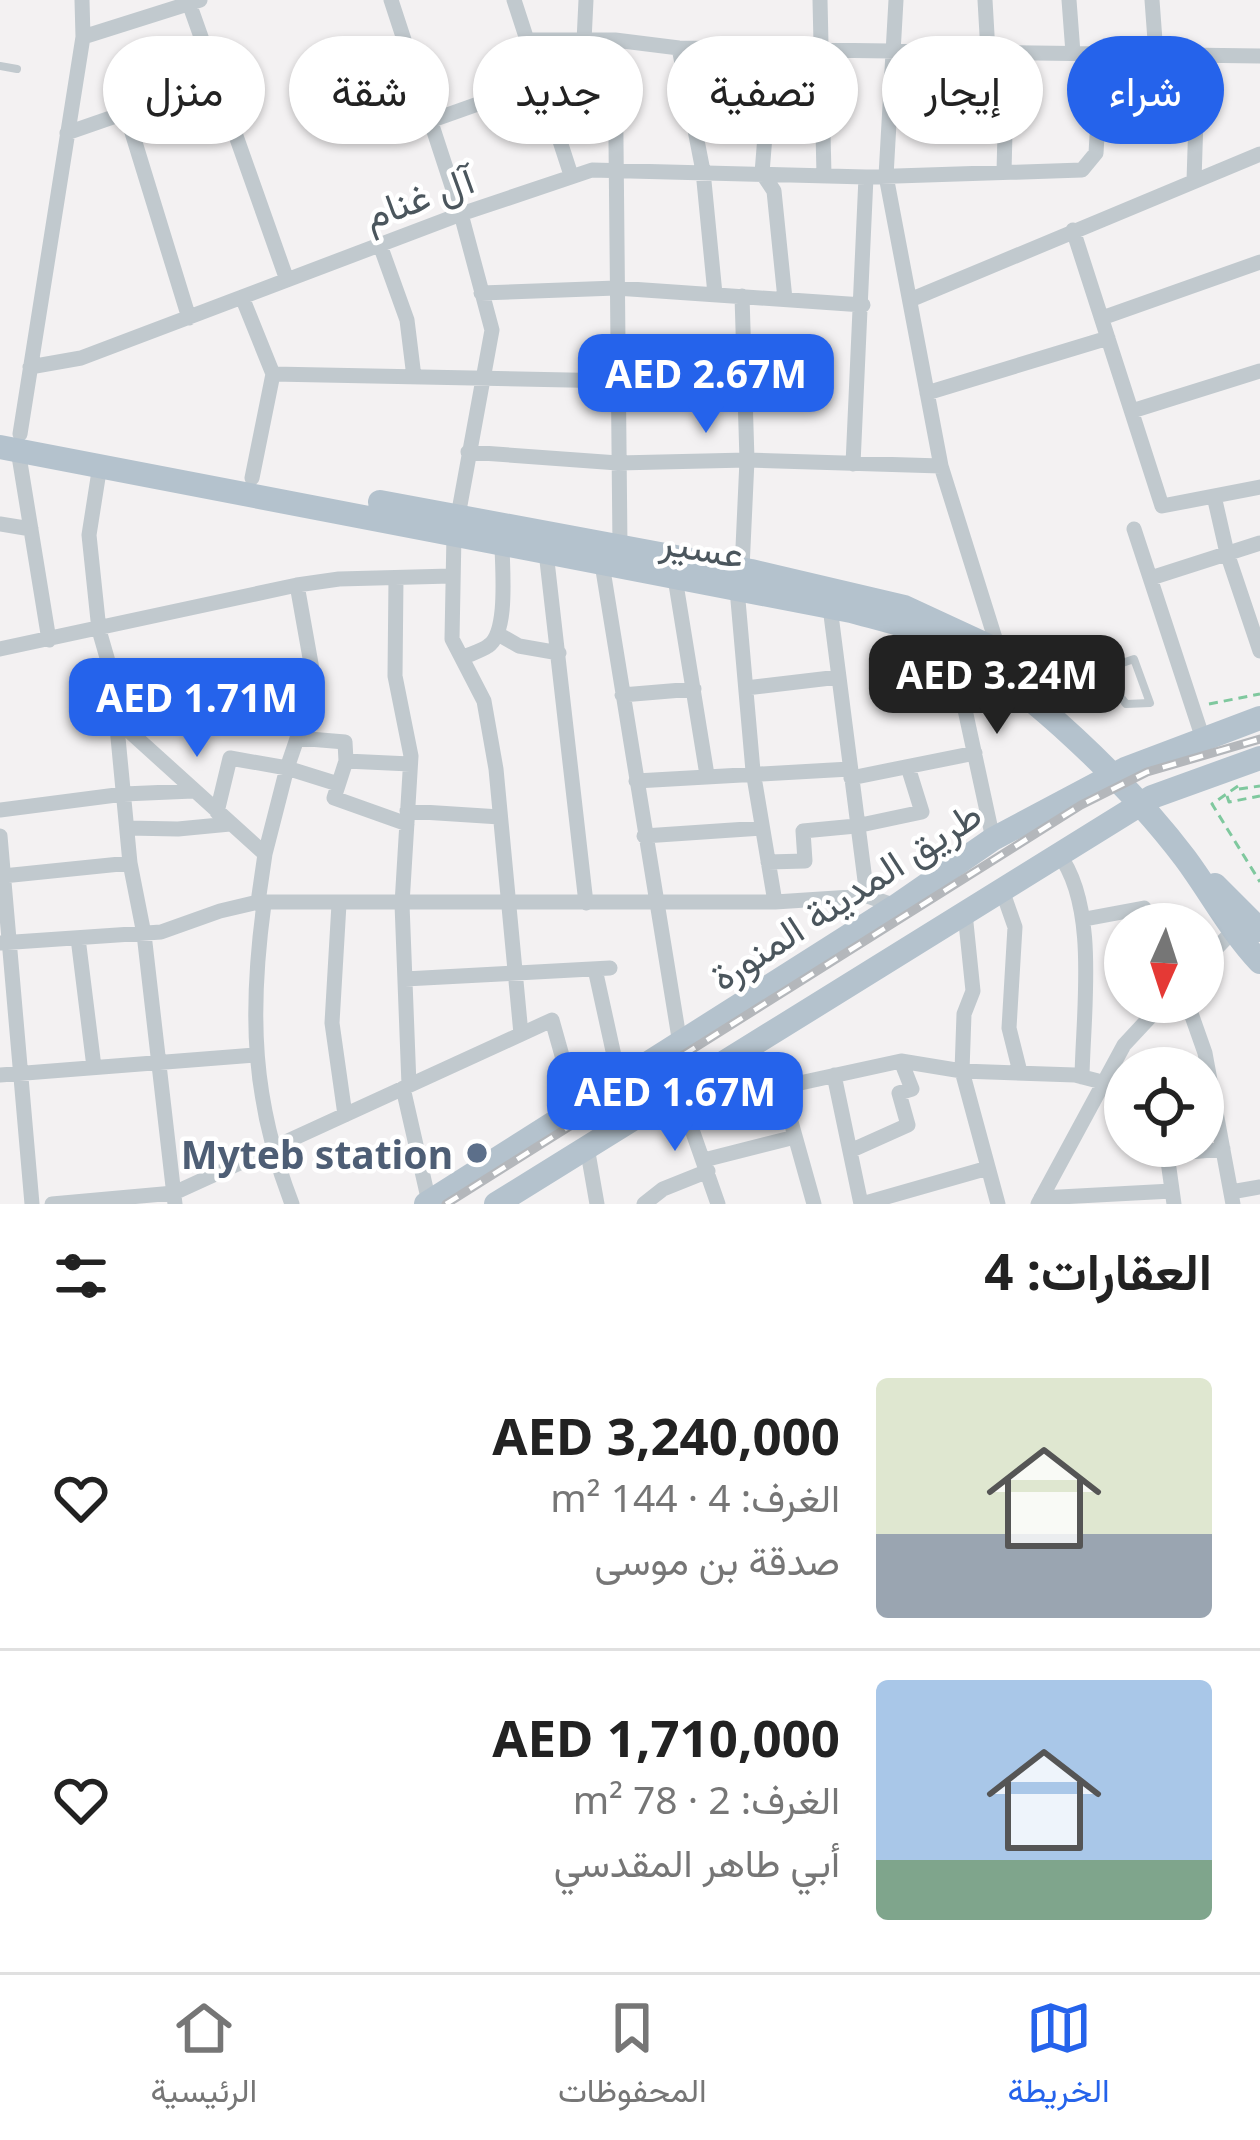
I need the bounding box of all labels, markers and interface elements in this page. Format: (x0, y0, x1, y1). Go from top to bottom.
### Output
chip: منزل (103, 36, 265, 144)
chip: شقة (289, 36, 449, 144)
chip: جديد (473, 36, 643, 144)
chip: تصفية (667, 36, 858, 144)
chip: إيجار (882, 36, 1043, 144)
chip: شراء (1067, 36, 1224, 144)
street label: آل غنام (356, 151, 484, 241)
pin: AED 2.67M (569, 334, 843, 436)
text: AED 2.67M (605, 346, 807, 399)
street label: عسير (656, 512, 749, 579)
pin: AED 3.24M (860, 635, 1134, 737)
text: AED 3.24M (896, 647, 1098, 700)
pin: AED 1.71M (60, 658, 334, 760)
text: AED 1.71M (96, 670, 298, 723)
street label: طريق المدينة المنورة (699, 786, 991, 1002)
north arrow (1104, 903, 1224, 1023)
map controls (1104, 903, 1224, 1167)
button: locate (1104, 1047, 1224, 1167)
pin: AED 1.67M (538, 1052, 812, 1154)
text: AED 1.67M (574, 1064, 776, 1117)
place label: Myteb station (181, 1127, 453, 1180)
marker: Myteb station (464, 1140, 490, 1166)
text: العقارات: 4 (984, 1235, 1212, 1305)
icon: filters (48, 1243, 114, 1309)
text: AED 3,240,000 (492, 1400, 840, 1470)
icon: home (972, 1426, 1116, 1570)
icon: heart (48, 1465, 114, 1531)
text: الغرف: 4 · 144 m² (550, 1470, 840, 1523)
text: صدقة بن موسى (594, 1533, 840, 1586)
text: AED 1,710,000 (492, 1702, 840, 1772)
icon: home (972, 1728, 1116, 1872)
icon: heart (48, 1767, 114, 1833)
text: الغرف: 2 · 78 m² (573, 1772, 840, 1825)
text: أبي طاهر المقدسي (554, 1835, 840, 1888)
tab: الرئيسية (150, 1995, 257, 2120)
tab: المحفوظات (558, 1995, 707, 2120)
tab: الخريطة (1008, 1995, 1110, 2120)

